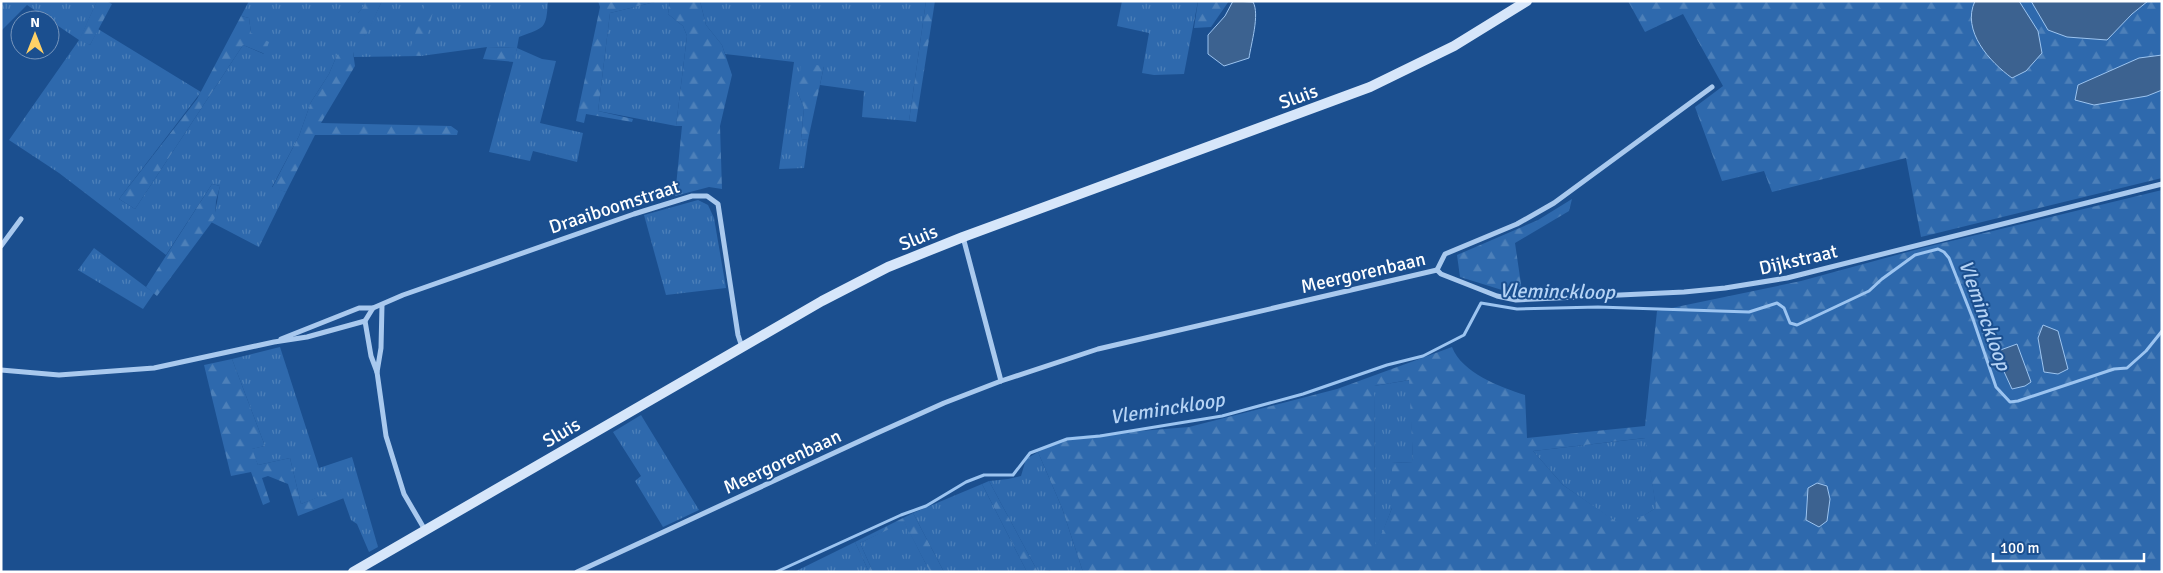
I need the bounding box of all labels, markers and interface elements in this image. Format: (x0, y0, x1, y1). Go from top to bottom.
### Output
north arrow (10, 10, 60, 60)
text: N (30, 14, 40, 31)
street label: Sluis (1276, 79, 1321, 115)
street label: Draaiboomstraat (546, 174, 683, 239)
street label: Sluis (895, 219, 941, 256)
street label: Dijkstraat (1757, 239, 1840, 281)
street label: Meergorenbaan (1299, 247, 1428, 299)
water label: Vleminckloop (1953, 257, 2017, 375)
water label: Vleminckloop (1499, 278, 1616, 305)
water label: Vleminckloop (1108, 387, 1228, 430)
street label: Sluis (538, 413, 585, 453)
street label: Meergorenbaan (720, 424, 845, 500)
scale bar (1993, 530, 2144, 562)
text: 100 m (2000, 539, 2040, 557)

